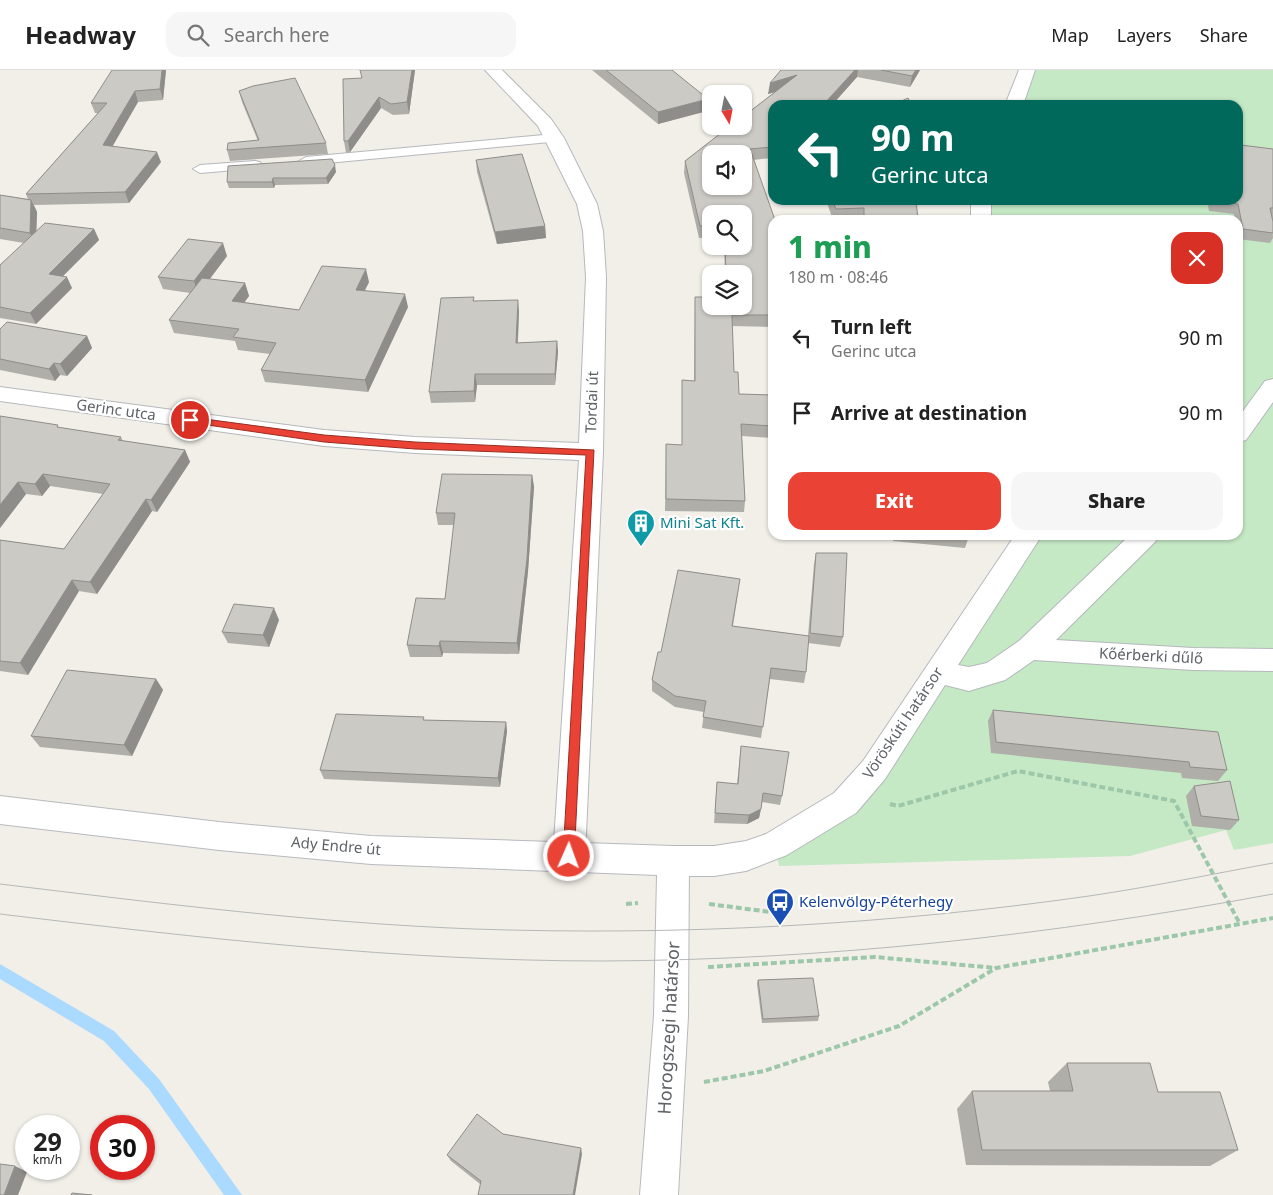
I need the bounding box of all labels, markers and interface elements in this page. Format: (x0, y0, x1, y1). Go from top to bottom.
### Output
search box (166, 12, 516, 57)
text: Headway (25, 18, 136, 51)
icon: search (184, 21, 212, 49)
text: Search here (224, 22, 330, 48)
text: Map (1051, 23, 1089, 47)
text: Layers (1117, 23, 1172, 47)
text: Share (1200, 23, 1248, 47)
north arrow (702, 85, 752, 135)
map controls (702, 85, 752, 315)
text: 90 m (871, 114, 954, 161)
icon: left (788, 120, 853, 185)
button: sound (702, 145, 752, 195)
text: Gerinc utca (871, 159, 989, 189)
button: search (702, 205, 752, 255)
text: 1 min (788, 226, 872, 267)
button: close (1171, 232, 1223, 284)
button: layers (702, 265, 752, 315)
text: 180 m · 08:46 (788, 266, 888, 288)
text: Turn left (831, 314, 912, 340)
icon: left (788, 324, 816, 352)
text: 90 m (1179, 325, 1223, 351)
text: Gerinc utca (831, 340, 916, 362)
street label: Tordai út (580, 370, 602, 433)
street label: Gerinc utca (75, 394, 157, 424)
pin (169, 399, 211, 441)
icon: arrive (788, 399, 816, 427)
text: Arrive at destination (831, 400, 1027, 426)
text: 90 m (1179, 400, 1223, 426)
icon: arrive (176, 406, 204, 434)
button: Exit (788, 472, 1001, 530)
button: Share (1011, 472, 1223, 530)
building icon: Mini Sat Kft. (626, 508, 656, 547)
place label: Mini Sat Kft. (660, 512, 744, 532)
street label: Kőérberki dűlő (1099, 642, 1204, 668)
street label: Vöröskúti határsor (857, 663, 947, 782)
position arrow (542, 829, 594, 881)
street label: Ady Endre út (290, 831, 382, 859)
bus stop icon: Kelenvölgy-Péterhegy (765, 887, 795, 926)
place label: Kelenvölgy-Péterhegy (799, 891, 953, 911)
street label: Horogszegi határsor (651, 940, 685, 1115)
speed limit sign: 30 (90, 1115, 155, 1180)
text: 29 (33, 1124, 62, 1158)
text: km/h (33, 1151, 62, 1168)

